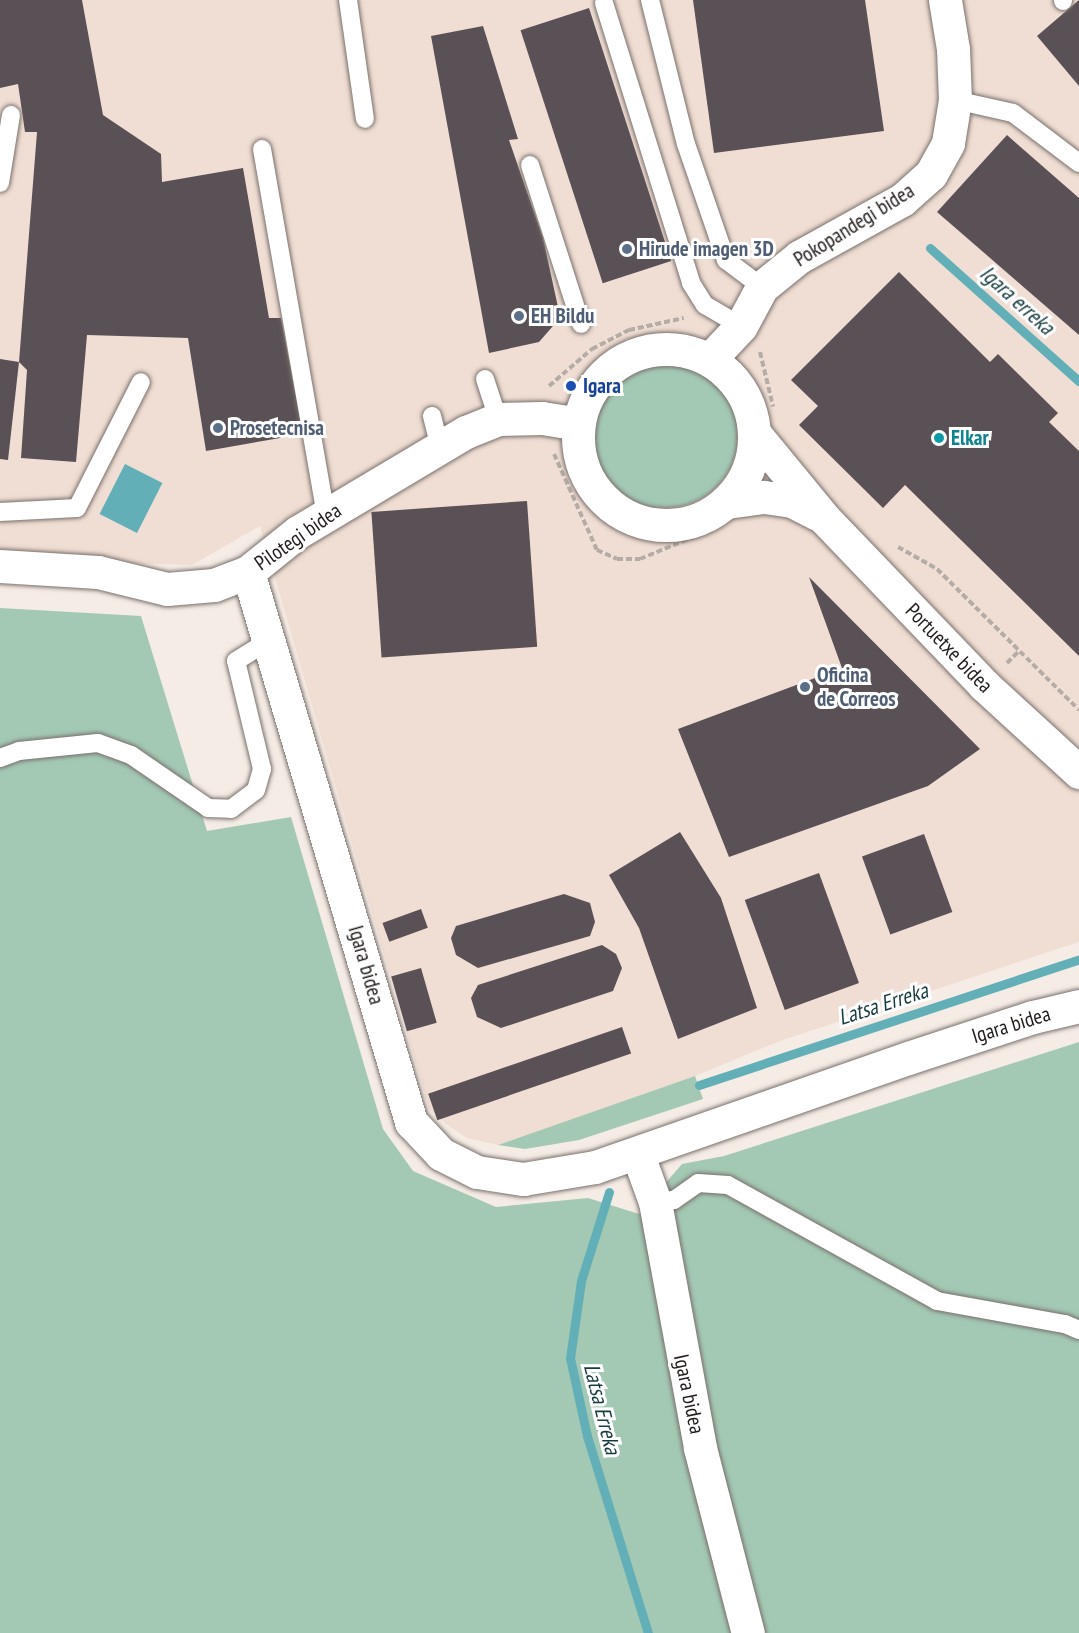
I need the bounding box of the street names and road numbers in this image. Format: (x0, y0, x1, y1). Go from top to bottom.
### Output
street label: Pokopandegi bidea (789, 178, 919, 272)
street label: Pilotegi bidea (250, 498, 346, 576)
street label: Portuetxe bidea (900, 598, 998, 698)
street label: Igara bidea (343, 923, 389, 1007)
street label: Igara bidea (969, 1001, 1053, 1049)
street label: Igara bidea (668, 1352, 710, 1436)

